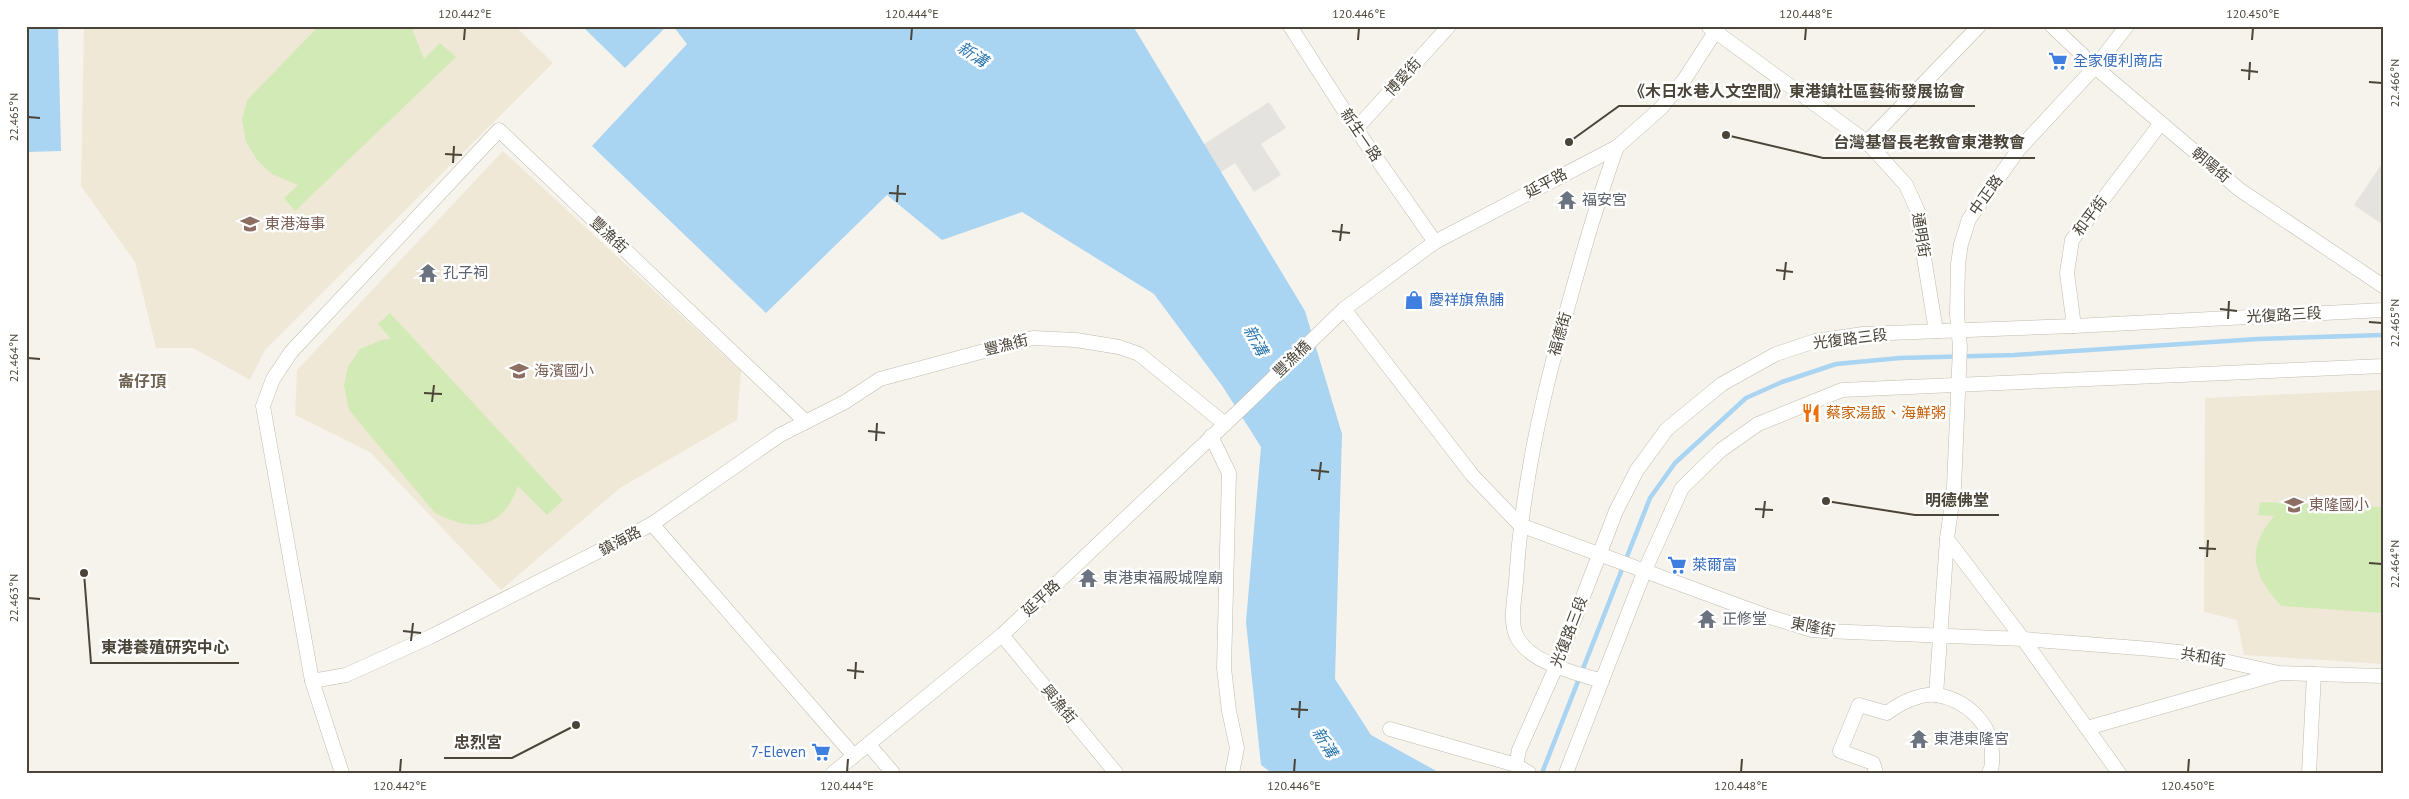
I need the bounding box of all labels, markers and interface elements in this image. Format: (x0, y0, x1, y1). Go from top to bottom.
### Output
text: 120.442°E (438, 6, 492, 21)
text: 120.444°E (885, 6, 939, 21)
text: 120.446°E (1332, 6, 1386, 21)
text: 120.448°E (1779, 6, 1833, 21)
text: 120.450°E (2226, 6, 2280, 21)
water label: 新溝 (954, 37, 994, 72)
supermarket icon: 全家便利商店 (2047, 50, 2069, 72)
place label: 全家便利商店 (2073, 51, 2163, 70)
street label: 博愛街 (1381, 54, 1425, 100)
text: 22.466°N (2387, 59, 2402, 107)
callout: 《木日水巷人文空間》東港鎮社區藝術發展協會 (1619, 75, 1975, 106)
text: 《木日水巷人文空間》東港鎮社區藝術發展協會 (1629, 81, 1965, 101)
text: 22.465°N (6, 93, 21, 141)
street label: 新生一路 (1337, 105, 1386, 165)
callout: 台灣基督長老教會東港教會 (1823, 127, 2035, 158)
text: 台灣基督長老教會東港教會 (1833, 132, 2025, 152)
street label: 朝陽街 (2188, 143, 2235, 186)
street label: 延平路 (1521, 164, 1570, 202)
street label: 中正路 (1965, 171, 2007, 218)
temple icon: 福安宮 (1556, 189, 1578, 211)
place label: 福安宮 (1582, 190, 1627, 209)
street label: 和平街 (2068, 192, 2111, 239)
street label: 通明街 (1909, 211, 1934, 259)
street label: 豐漁街 (586, 212, 632, 257)
school or university icon: 東港海事 (239, 213, 261, 235)
place label: 東港海事 (265, 214, 325, 233)
temple icon: 孔子祠 (417, 262, 439, 284)
place label: 孔子祠 (443, 263, 488, 282)
shop icon: 慶祥旗魚脯 (1403, 289, 1425, 311)
place label: 慶祥旗魚脯 (1429, 290, 1504, 309)
text: 22.465°N (2387, 299, 2402, 347)
street label: 光復路三段 (2246, 303, 2322, 326)
street label: 福德街 (1544, 310, 1575, 358)
water label: 新溝 (1240, 321, 1273, 361)
street label: 光復路三段 (1812, 325, 1888, 353)
street label: 豐漁街 (982, 330, 1030, 359)
text: 22.464°N (6, 334, 21, 382)
street label: 豐漁橋 (1269, 336, 1314, 381)
school or university icon: 海濱國小 (508, 360, 530, 382)
place label: 海濱國小 (534, 361, 594, 380)
district label: 崙仔頂 (118, 371, 167, 391)
restaurant icon: 蔡家湯飯、海鮮粥 (1800, 402, 1822, 424)
place label: 蔡家湯飯、海鮮粥 (1826, 403, 1946, 422)
callout: 明德佛堂 (1915, 484, 1999, 515)
text: 明德佛堂 (1925, 490, 1989, 510)
school or university icon: 東隆國小 (2283, 494, 2305, 516)
place label: 東隆國小 (2309, 495, 2369, 514)
street label: 鎮海路 (595, 522, 644, 560)
text: 22.464°N (2387, 540, 2402, 588)
supermarket icon: 萊爾富 (1666, 554, 1688, 576)
place label: 萊爾富 (1692, 555, 1737, 574)
temple icon: 東港東福殿城隍廟 (1077, 567, 1099, 589)
place label: 東港東福殿城隍廟 (1103, 568, 1223, 587)
text: 22.463°N (6, 574, 21, 622)
street label: 延平路 (1018, 575, 1064, 620)
street label: 光復路三段 (1546, 593, 1591, 670)
temple icon: 正修堂 (1696, 608, 1718, 630)
place label: 正修堂 (1722, 609, 1767, 628)
street label: 東隆街 (1789, 613, 1837, 640)
callout: 東港養殖研究中心 (91, 632, 239, 663)
text: 東港養殖研究中心 (101, 637, 229, 657)
street label: 共和街 (2179, 643, 2227, 670)
street label: 興漁街 (1038, 680, 1081, 727)
water label: 新溝 (1308, 723, 1343, 763)
callout: 忠烈宮 (444, 727, 512, 758)
temple icon: 東港東隆宮 (1908, 728, 1930, 750)
place label: 東港東隆宮 (1934, 729, 2009, 748)
text: 忠烈宮 (454, 732, 502, 752)
supermarket icon: 7-Eleven (810, 741, 832, 763)
place label: 7-Eleven (751, 742, 806, 761)
text: 120.442°E (373, 778, 427, 793)
text: 120.444°E (820, 778, 874, 793)
text: 120.446°E (1267, 778, 1321, 793)
text: 120.448°E (1714, 778, 1768, 793)
text: 120.450°E (2161, 778, 2215, 793)

